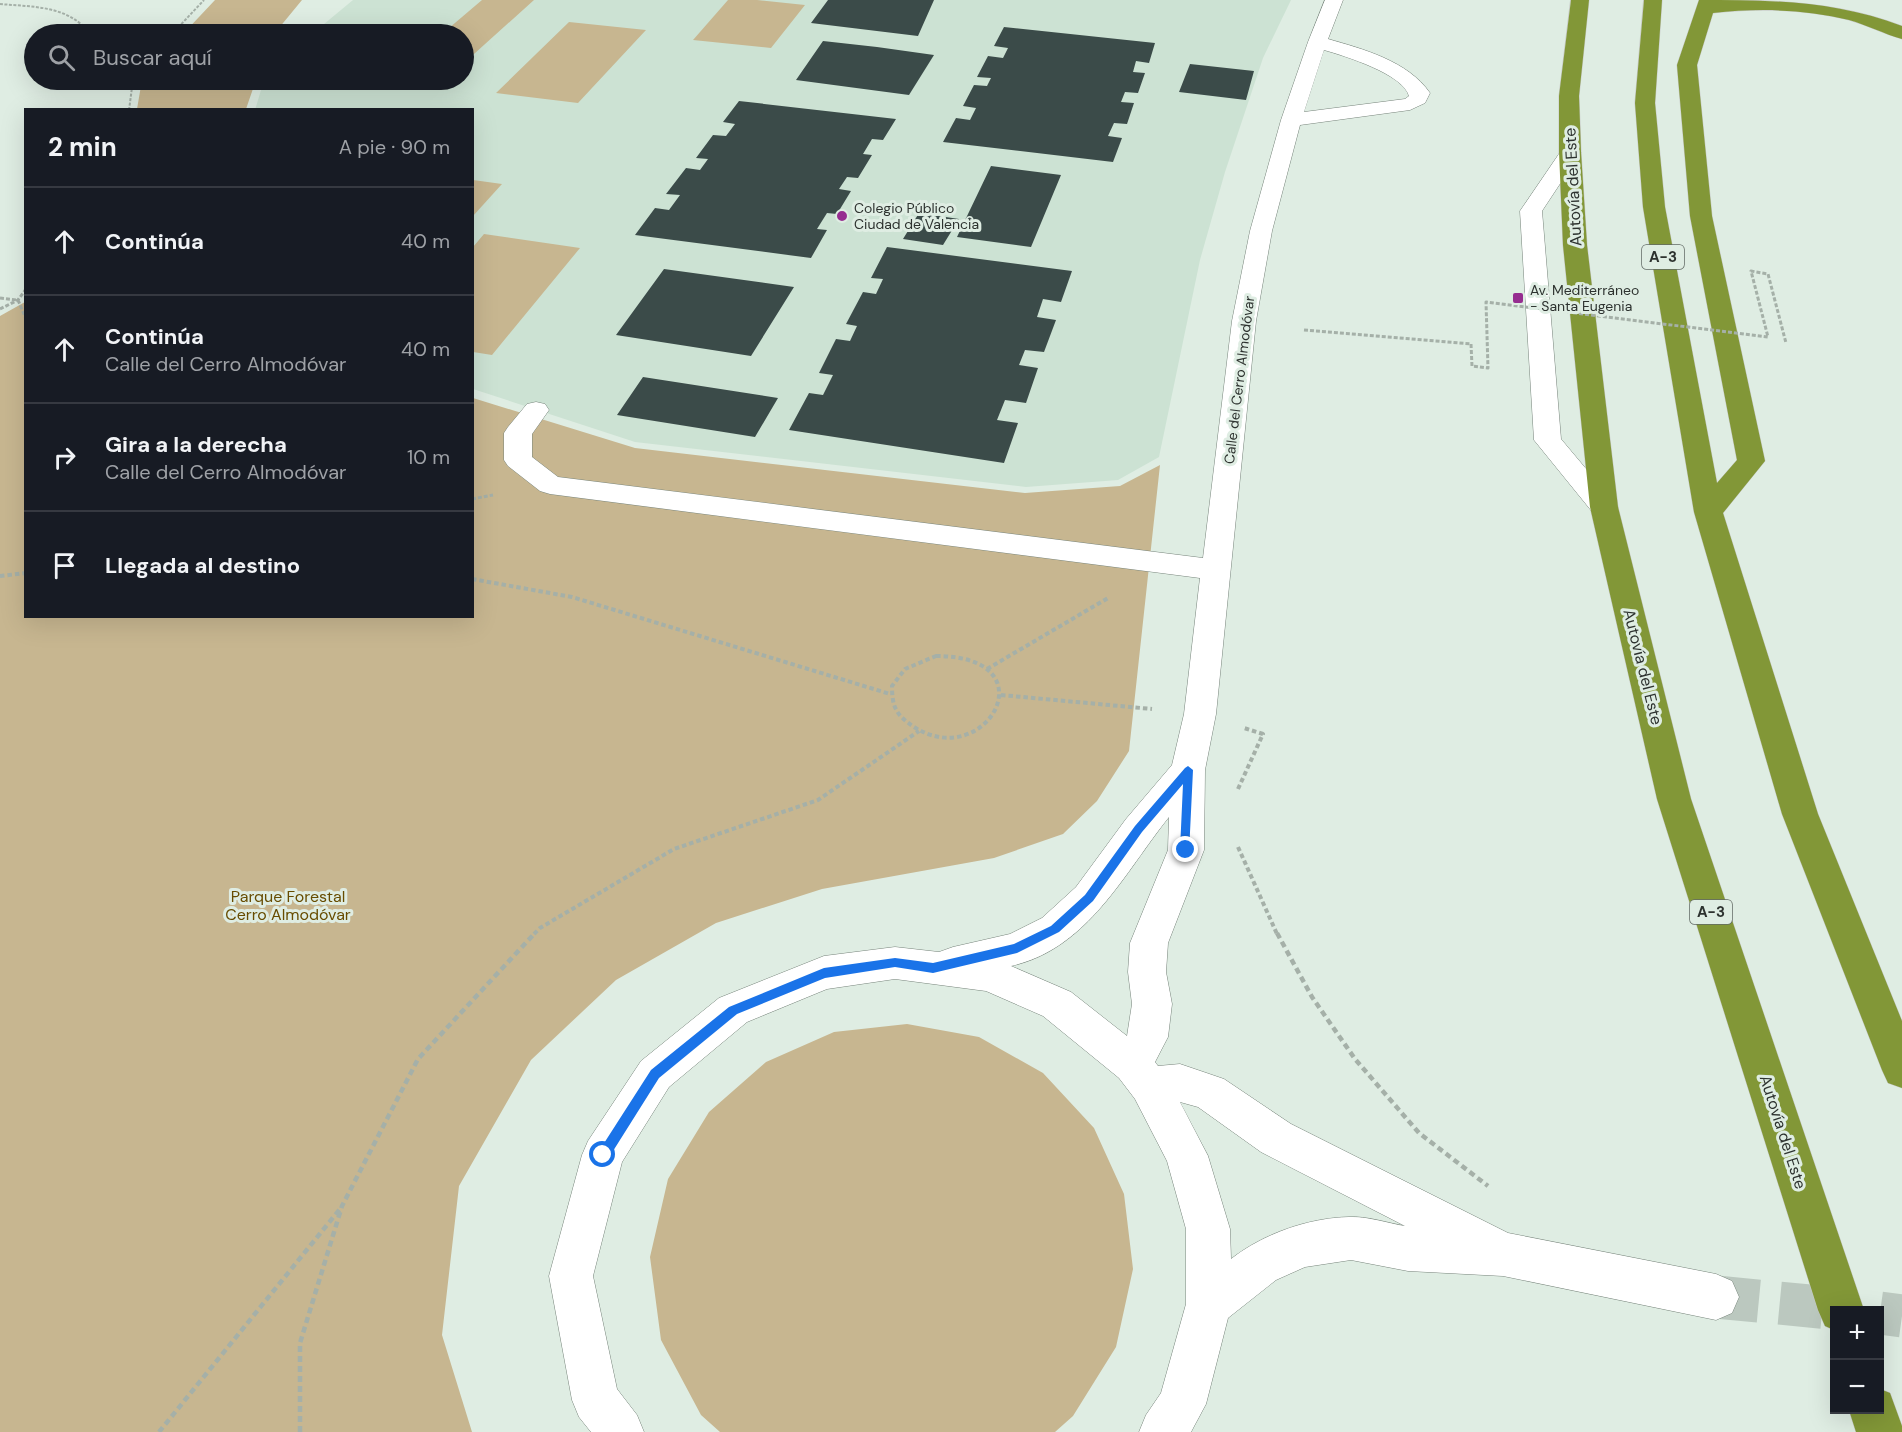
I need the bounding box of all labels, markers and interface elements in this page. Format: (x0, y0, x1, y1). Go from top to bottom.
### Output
search box (24, 24, 474, 90)
icon: search (45, 41, 78, 74)
text: Buscar aquí (93, 43, 212, 72)
street label: Autovía del Este (1559, 127, 1587, 247)
text: 2 min (48, 130, 117, 164)
text: A pie · 90 m (339, 134, 450, 160)
place label: Colegio Público Ciudad de Valencia (854, 199, 979, 233)
marker: Colegio Público Ciudad de Valencia (835, 209, 849, 223)
icon: ahead (48, 225, 81, 258)
text: Continúa (105, 227, 204, 256)
text: 40 m (401, 228, 450, 254)
road number: A-3 (1642, 245, 1684, 269)
place label: Av. Mediterráneo - Santa Eugenia (1530, 281, 1639, 315)
marker: Av. Mediterráneo - Santa Eugenia (1511, 291, 1525, 305)
street label: Calle del Cerro Almodóvar (1220, 295, 1258, 465)
text: Continúa (105, 322, 204, 351)
icon: ahead (48, 333, 81, 366)
text: 40 m (401, 336, 450, 362)
text: Calle del Cerro Almodóvar (105, 351, 346, 377)
text: Gira a la derecha (105, 430, 287, 459)
icon: right (48, 441, 81, 474)
text: 10 m (407, 444, 450, 470)
text: Calle del Cerro Almodóvar (105, 459, 346, 485)
icon: arrive (48, 549, 81, 582)
text: Llegada al destino (105, 551, 300, 580)
street label: Autovía del Este (1618, 607, 1668, 727)
route end (1172, 836, 1198, 862)
park label: Parque Forestal Cerro Almodóvar (225, 886, 351, 925)
road number: A-3 (1690, 900, 1732, 924)
street label: Autovía del Este (1755, 1072, 1811, 1192)
route start (589, 1141, 615, 1167)
map controls (1830, 1306, 1884, 1414)
button: + (1830, 1306, 1884, 1360)
button: − (1830, 1360, 1884, 1414)

